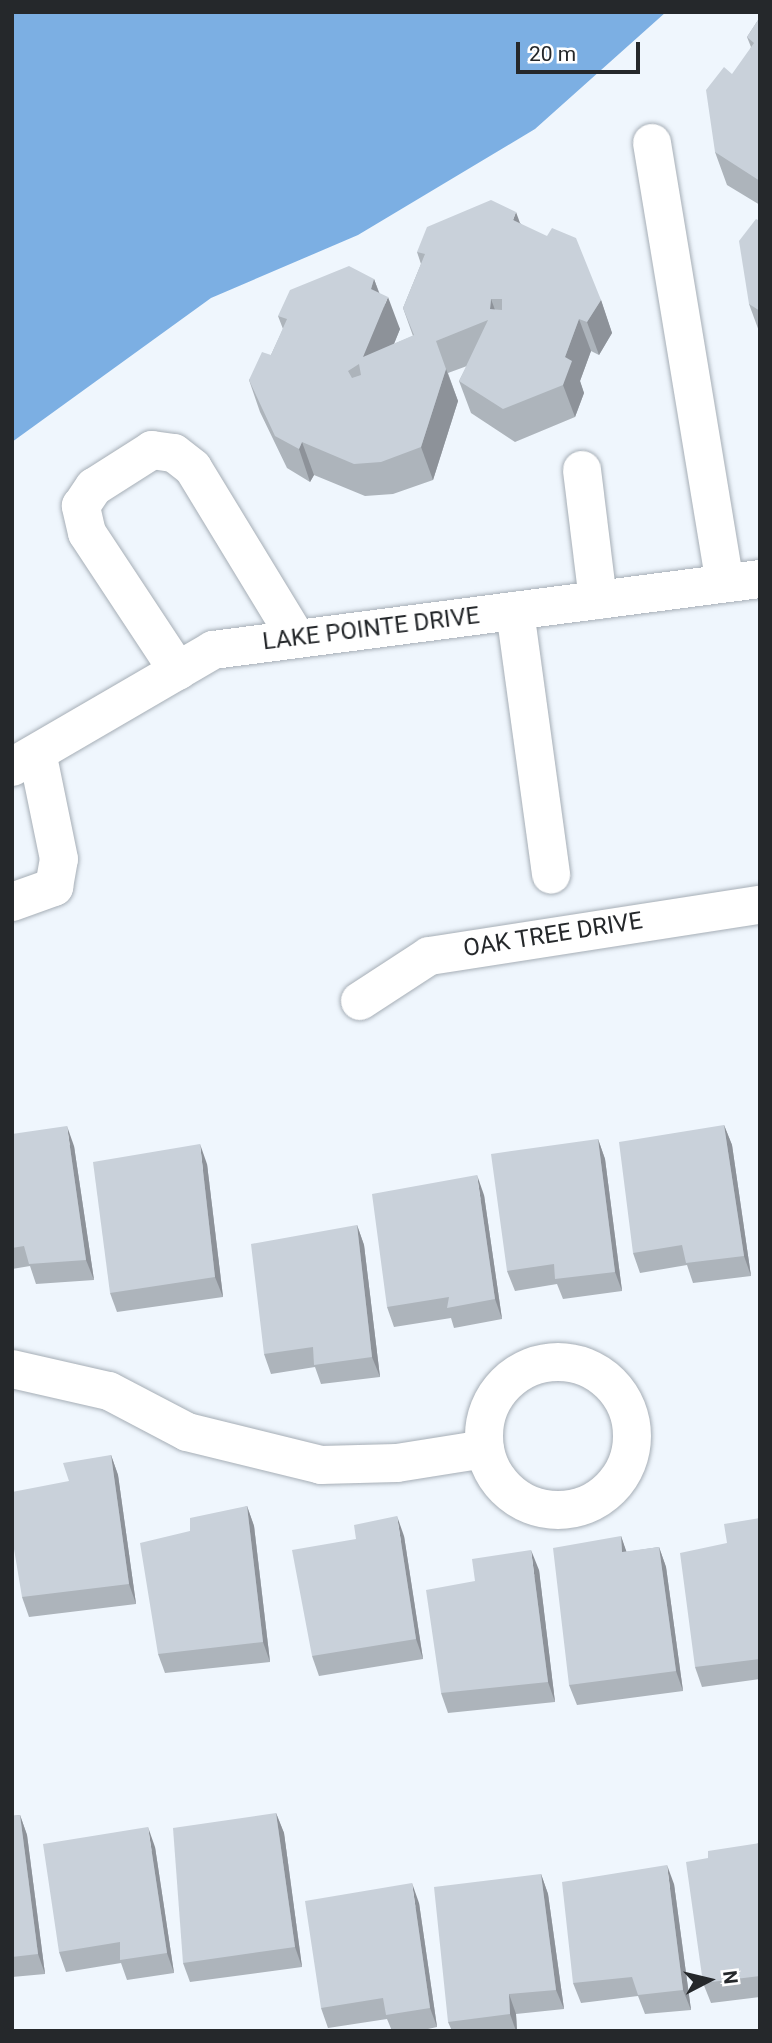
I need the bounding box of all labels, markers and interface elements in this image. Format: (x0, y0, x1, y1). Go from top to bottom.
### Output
scale bar (520, 28, 644, 72)
text: 20 m (529, 42, 576, 66)
street label: LAKE POINTE DRIVE (261, 601, 481, 657)
street label: OAK TREE DRIVE (461, 907, 645, 963)
north arrow (674, 1945, 744, 2015)
text: N (718, 1969, 743, 1985)

